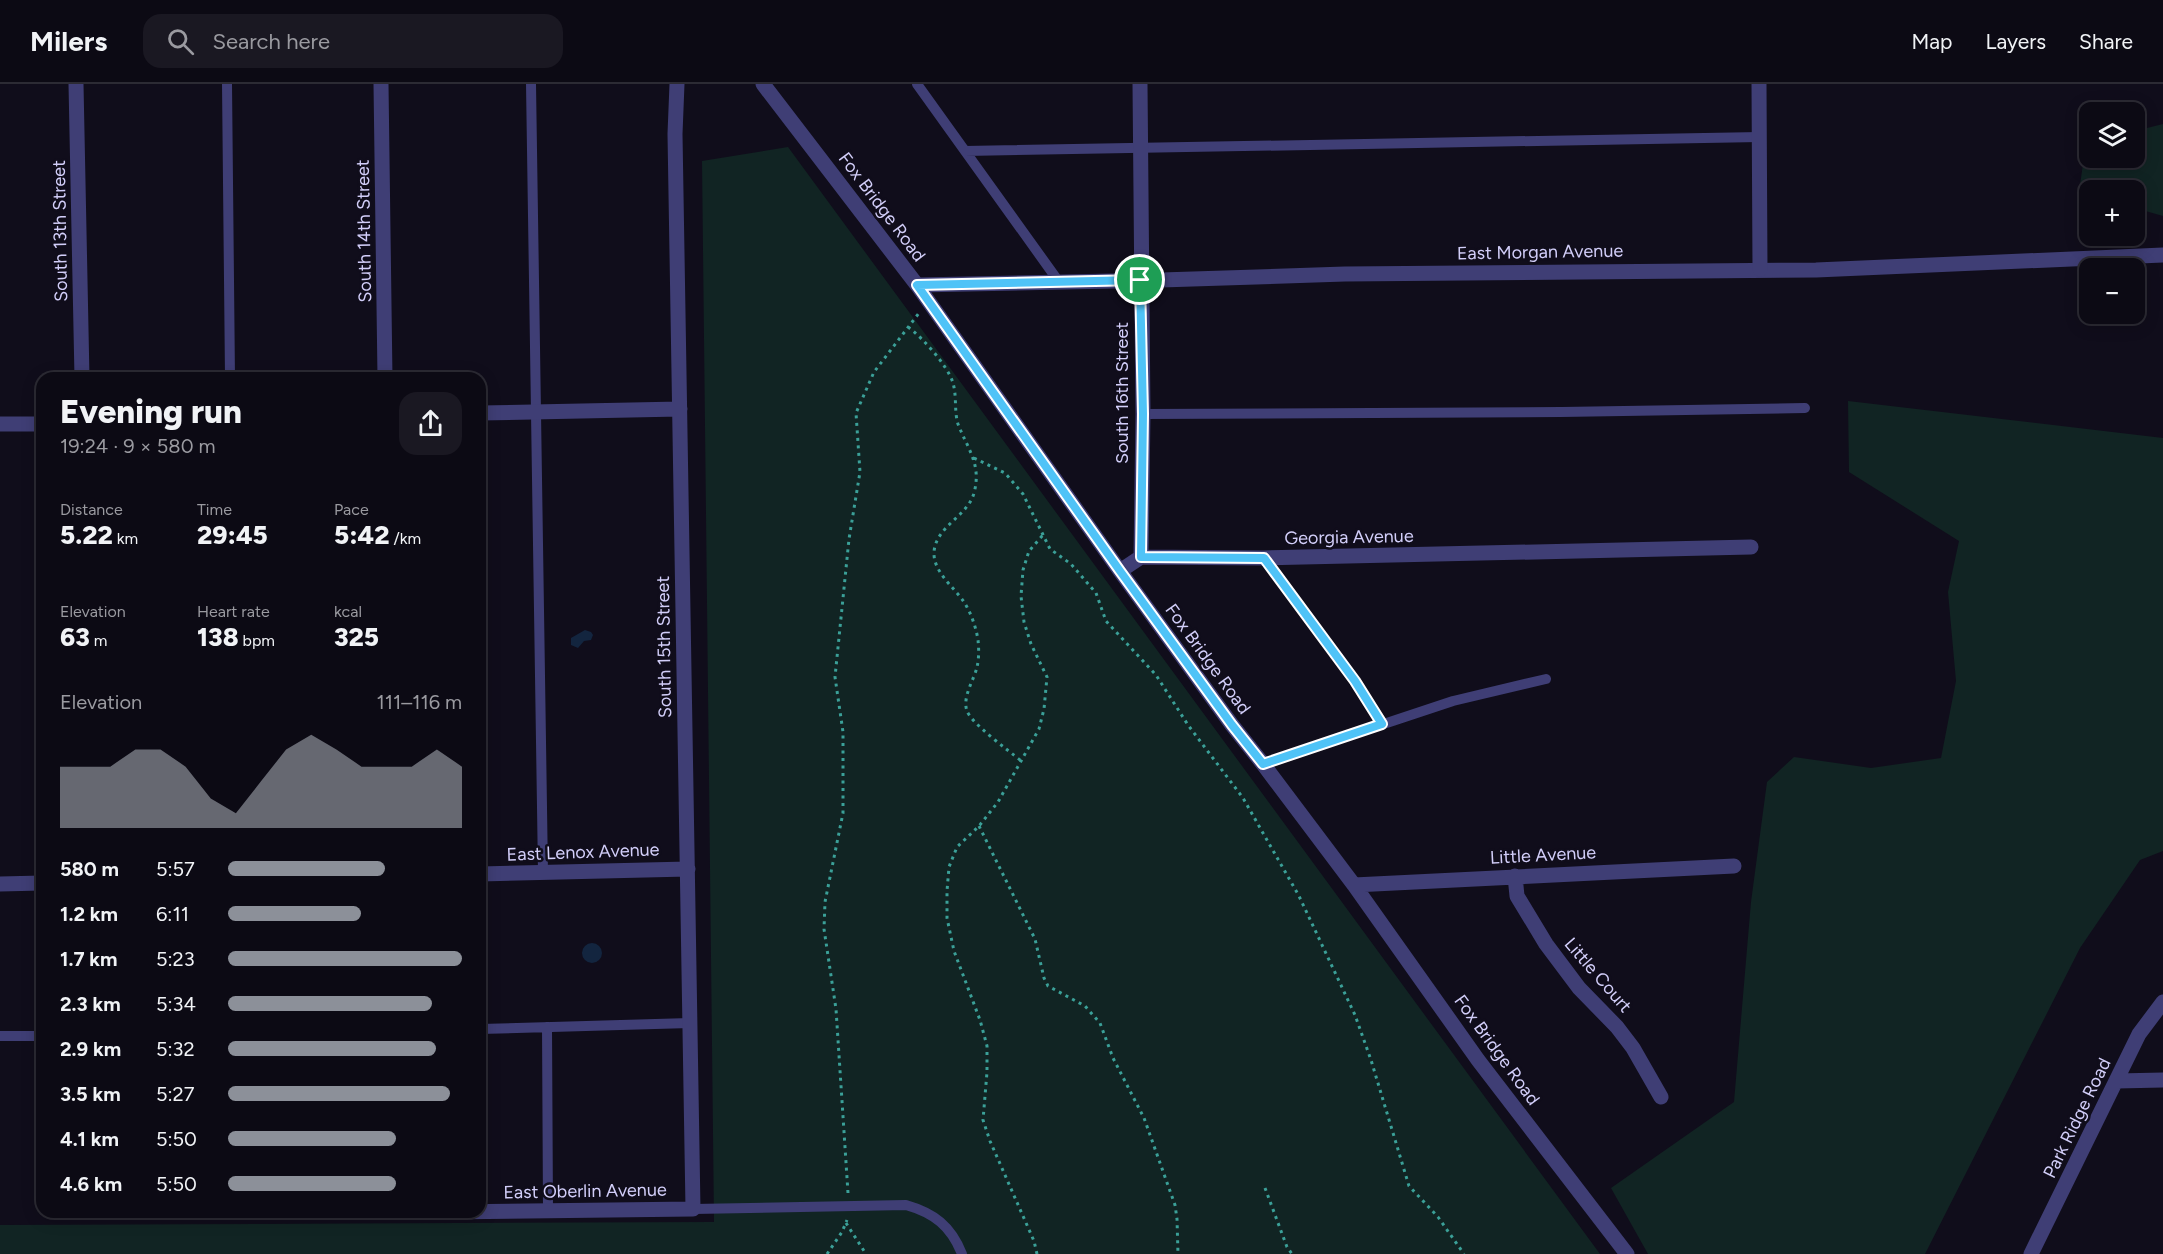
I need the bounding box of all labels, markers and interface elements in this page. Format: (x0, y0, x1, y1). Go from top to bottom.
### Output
search box (143, 14, 563, 68)
text: Milers (30, 24, 107, 58)
icon: search (164, 25, 197, 58)
text: Search here (212, 28, 330, 55)
text: Map (1912, 29, 1952, 54)
text: Layers (1985, 29, 2046, 54)
text: Share (2079, 29, 2133, 54)
map controls (2079, 102, 2145, 324)
button: layers (2079, 102, 2145, 168)
street label: Fox Bridge Road (834, 148, 930, 266)
street label: South 14th Street (352, 159, 376, 303)
street label: South 13th Street (48, 160, 72, 302)
button: + (2079, 180, 2145, 246)
street label: East Morgan Avenue (1457, 240, 1624, 264)
pin (1114, 254, 1165, 305)
button: − (2079, 258, 2145, 324)
icon: arrive (1123, 263, 1156, 296)
street label: South 16th Street (1111, 322, 1133, 464)
text: Evening run (60, 392, 242, 431)
button: share (399, 392, 462, 455)
text: 19:24 · 9 × 580 m (60, 434, 215, 458)
text: Distance (60, 500, 123, 519)
text: Time (197, 500, 232, 519)
text: Pace (334, 500, 369, 519)
text: 5.22 (60, 519, 113, 551)
text: 29:45 (197, 519, 268, 551)
text: 5:42 (334, 519, 390, 551)
street label: Georgia Avenue (1284, 525, 1414, 549)
text: km (113, 529, 138, 548)
text: /km (390, 529, 421, 548)
street label: South 15th Street (652, 575, 676, 718)
street label: Fox Bridge Road (1161, 599, 1255, 719)
text: Elevation (60, 602, 126, 621)
text: Heart rate (197, 602, 270, 621)
text: kcal (334, 602, 362, 621)
text: 63 (60, 621, 90, 653)
text: 138 (197, 621, 239, 653)
text: 325 (334, 621, 379, 653)
text: m (90, 631, 107, 650)
text: bpm (239, 631, 275, 650)
text: Elevation (60, 690, 142, 714)
text: 111–116 m (376, 690, 462, 714)
street label: East Lenox Avenue (506, 838, 660, 866)
street label: Little Avenue (1489, 841, 1597, 869)
text: 580 m (60, 857, 119, 881)
text: 5:57 (156, 857, 195, 881)
text: 1.2 km (60, 902, 118, 926)
text: 6:11 (156, 902, 189, 926)
street label: Little Court (1560, 933, 1637, 1017)
text: 1.7 km (60, 947, 117, 971)
text: 5:23 (156, 947, 195, 971)
street label: Fox Bridge Road (1450, 990, 1544, 1110)
text: 2.3 km (60, 992, 121, 1016)
text: 5:34 (156, 992, 196, 1016)
text: 2.9 km (60, 1037, 121, 1061)
text: 5:32 (156, 1037, 195, 1061)
street label: Park Ridge Road (2038, 1054, 2116, 1182)
text: 3.5 km (60, 1082, 121, 1106)
text: 5:27 (156, 1082, 194, 1106)
text: 4.1 km (60, 1127, 119, 1151)
text: 5:50 (156, 1127, 197, 1151)
text: 4.6 km (60, 1172, 122, 1196)
text: 5:50 (156, 1172, 197, 1196)
street label: East Oberlin Avenue (503, 1179, 667, 1203)

